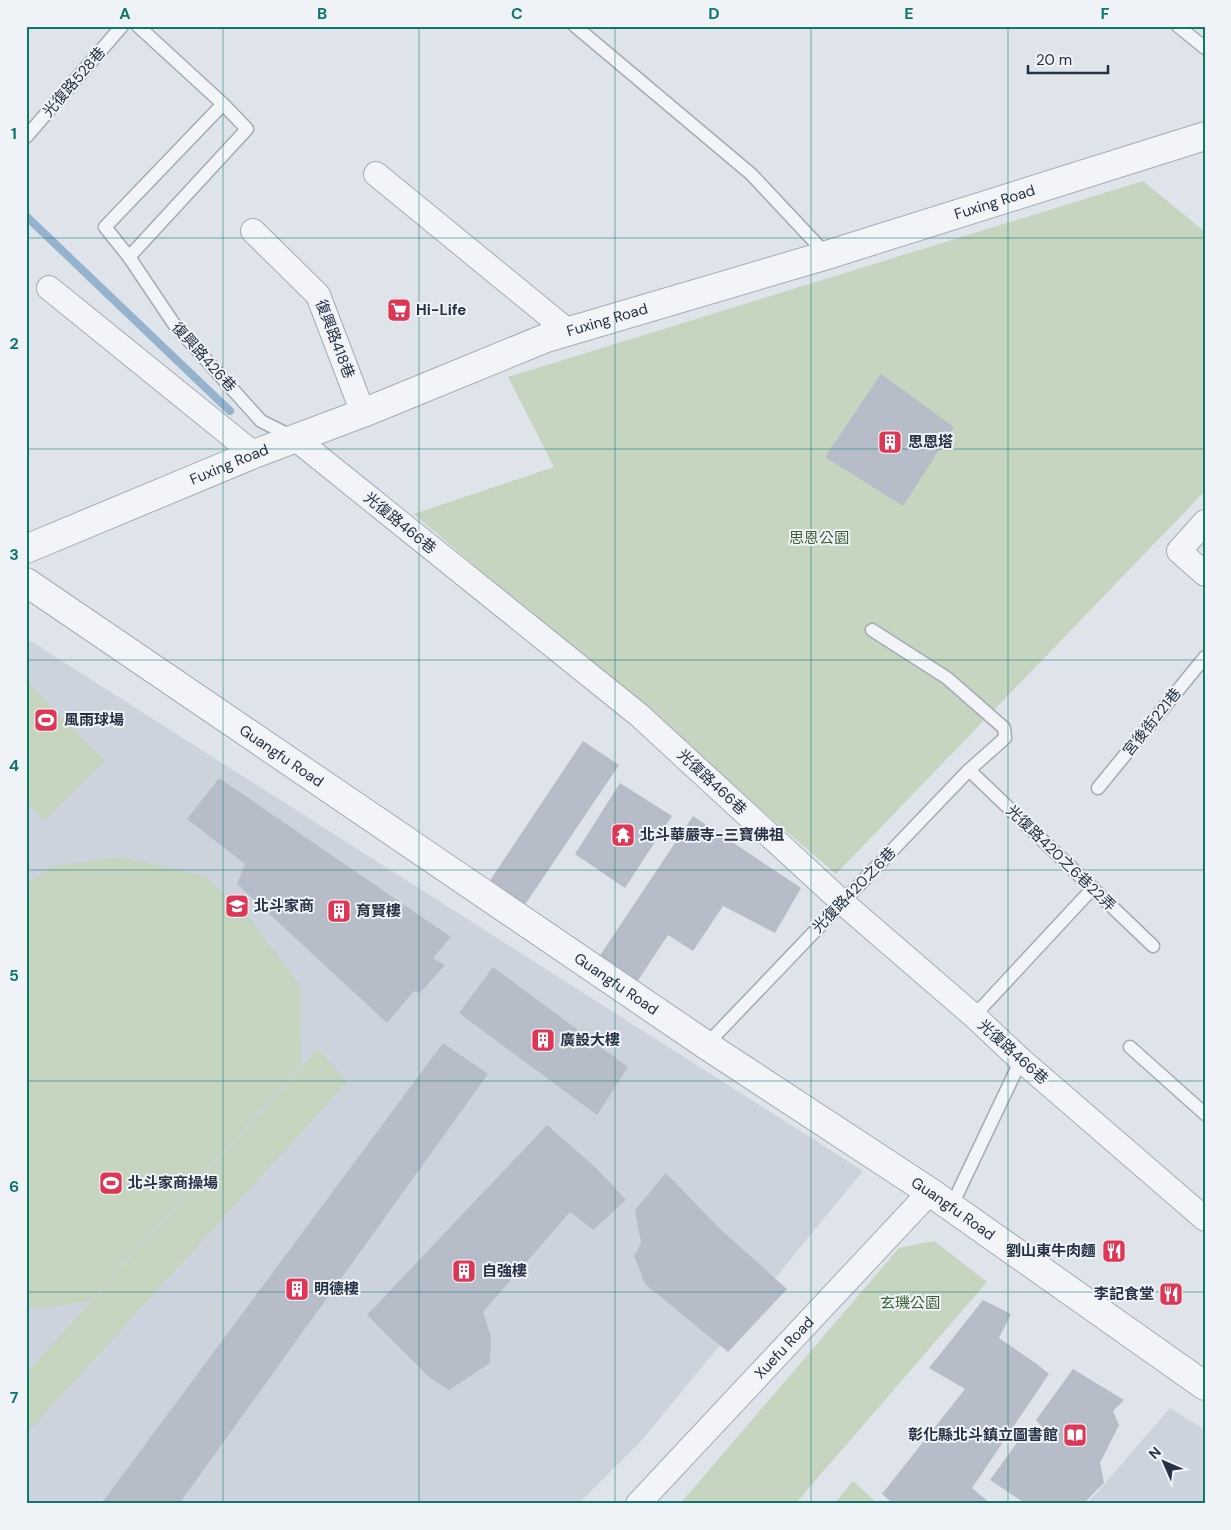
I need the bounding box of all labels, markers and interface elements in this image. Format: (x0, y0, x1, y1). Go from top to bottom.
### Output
text: A (119, 3, 131, 24)
text: B (317, 3, 327, 24)
text: C (511, 3, 523, 24)
text: D (708, 3, 720, 24)
text: E (904, 3, 914, 24)
text: F (1101, 3, 1110, 24)
scale bar (1028, 42, 1108, 74)
street label: 光復路528巷 (38, 43, 110, 121)
text: 20 m (1036, 50, 1072, 70)
text: 1 (11, 123, 17, 144)
street label: Fuxing Road (952, 180, 1038, 224)
street label: 復興路418巷 (311, 297, 359, 381)
supermarket icon: Hi-Life (386, 297, 412, 323)
street label: Fuxing Road (564, 298, 650, 341)
place label: Hi-Life (416, 300, 466, 320)
street label: 復興路426巷 (167, 318, 241, 396)
text: 2 (9, 333, 19, 354)
building icon: 思恩塔 (877, 429, 903, 455)
place label: 思恩塔 (908, 432, 953, 452)
street label: Fuxing Road (187, 439, 271, 490)
street label: 光復路466巷 (360, 488, 440, 558)
park label: 思恩公園 (789, 528, 849, 548)
text: 3 (9, 544, 19, 565)
street label: 宮後街221巷 (1118, 684, 1186, 760)
sports icon: 風雨球場 (33, 707, 59, 733)
place label: 風雨球場 (64, 710, 124, 730)
street label: Guangfu Road (235, 720, 327, 792)
street label: 光復路466巷 (673, 745, 751, 819)
text: 4 (9, 755, 19, 776)
street label: 光復路420之6巷22弄 (1002, 801, 1120, 915)
temple icon: 北斗華嚴寺-三寶佛祖 (610, 822, 636, 848)
place label: 北斗華嚴寺-三寶佛祖 (640, 825, 784, 845)
street label: 光復路420之6巷 (808, 843, 900, 937)
school or university icon: 北斗家商 (224, 893, 250, 919)
place label: 北斗家商 (254, 896, 314, 916)
building icon: 育賢樓 (326, 898, 352, 924)
place label: 育賢樓 (356, 901, 401, 921)
street label: Guangfu Road (570, 948, 662, 1020)
text: 5 (9, 965, 19, 986)
street label: 光復路466巷 (974, 1015, 1052, 1089)
building icon: 廣設大樓 (530, 1027, 556, 1053)
place label: 廣設大樓 (560, 1030, 620, 1050)
sports icon: 北斗家商操場 (98, 1170, 124, 1196)
street label: Guangfu Road (907, 1172, 999, 1245)
place label: 北斗家商操場 (128, 1173, 218, 1193)
text: 6 (9, 1176, 19, 1197)
restaurant icon: 劉山東牛肉麵 (1101, 1238, 1127, 1264)
place label: 劉山東牛肉麵 (1006, 1241, 1096, 1261)
building icon: 自強樓 (451, 1258, 477, 1284)
place label: 自強樓 (482, 1261, 527, 1281)
building icon: 明德樓 (284, 1276, 310, 1302)
place label: 明德樓 (314, 1279, 359, 1299)
restaurant icon: 李記食堂 (1158, 1281, 1184, 1307)
place label: 李記食堂 (1094, 1284, 1154, 1304)
park label: 玄璣公園 (880, 1293, 940, 1313)
street label: Xuefu Road (750, 1312, 818, 1383)
text: 7 (10, 1387, 19, 1408)
library icon: 彰化縣北斗鎮立圖書館 (1062, 1422, 1088, 1448)
place label: 彰化縣北斗鎮立圖書館 (908, 1425, 1058, 1445)
north arrow (1138, 1438, 1188, 1488)
text: N (1145, 1443, 1165, 1463)

